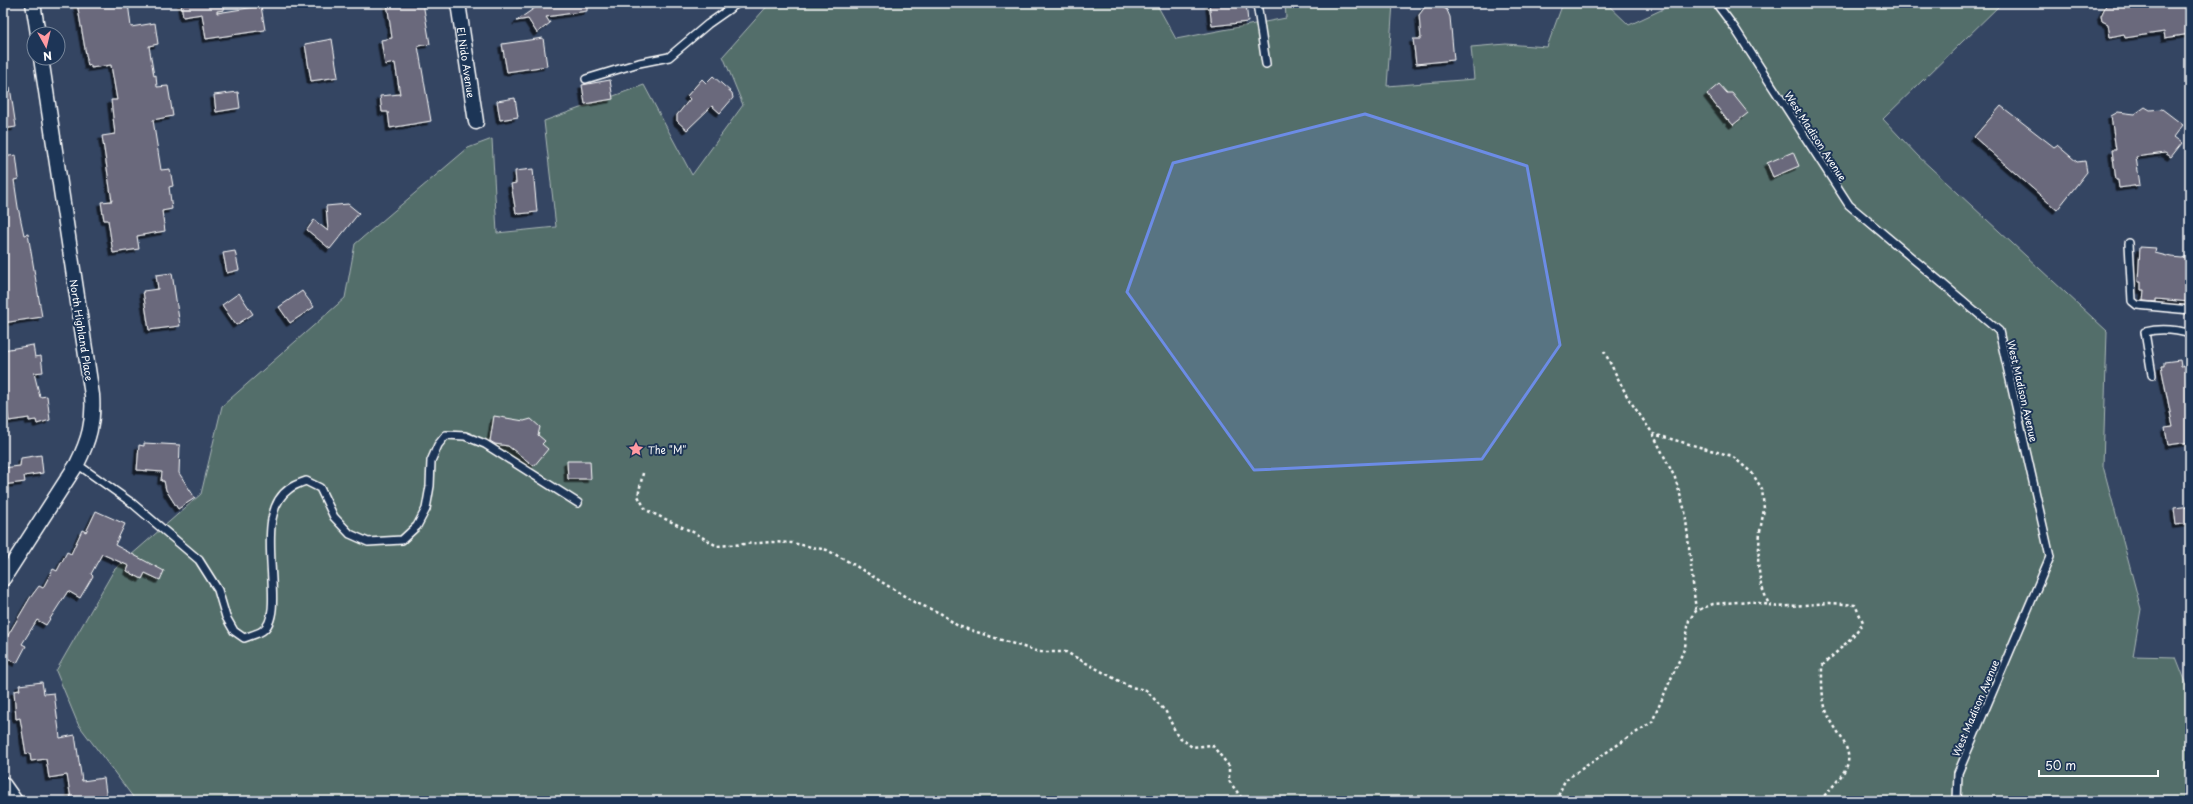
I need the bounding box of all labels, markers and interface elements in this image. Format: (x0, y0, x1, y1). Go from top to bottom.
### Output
north arrow (26, 26, 66, 66)
street label: El Nido Avenue (454, 26, 480, 99)
text: N (42, 47, 53, 65)
street label: West Madison Avenue (1781, 88, 1851, 184)
street label: North Highland Place (67, 278, 97, 382)
street label: West Madison Avenue (2004, 339, 2042, 444)
place icon: The "M" (627, 440, 645, 458)
place label: The "M" (648, 442, 686, 457)
street label: West Madison Avenue (1948, 657, 2002, 759)
scale bar (2039, 752, 2158, 778)
text: 50 m (2045, 756, 2076, 774)

